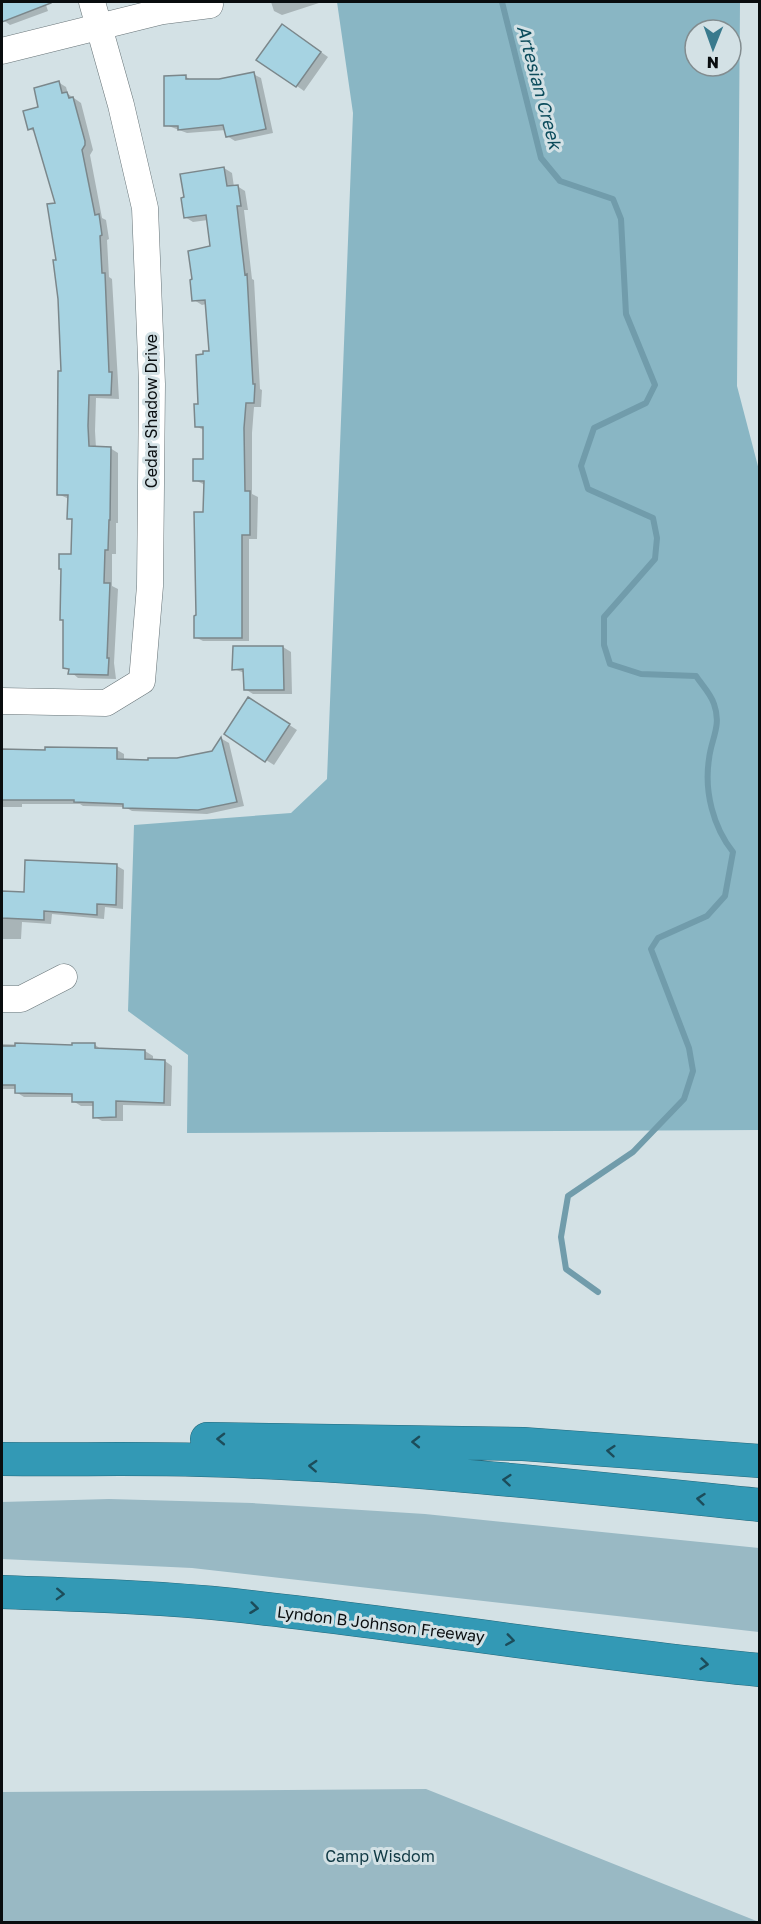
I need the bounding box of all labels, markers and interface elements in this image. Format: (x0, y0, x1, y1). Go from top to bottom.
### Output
north arrow (683, 18, 743, 78)
water label: Artesian Creek (513, 23, 568, 153)
text: N (706, 53, 719, 73)
street label: Cedar Shadow Drive (141, 334, 161, 488)
one-way arrow (217, 1433, 226, 1445)
one-way arrow (412, 1436, 421, 1448)
one-way arrow (607, 1445, 616, 1458)
one-way arrow (308, 1459, 317, 1472)
one-way arrow (503, 1474, 512, 1487)
one-way arrow (697, 1494, 706, 1506)
one-way arrow (55, 1588, 64, 1601)
one-way arrow (250, 1601, 259, 1614)
street label: Lyndon B Johnson Freeway (276, 1601, 486, 1647)
one-way arrow (506, 1634, 515, 1646)
one-way arrow (699, 1658, 708, 1670)
park label: Camp Wisdom (325, 1846, 435, 1866)

